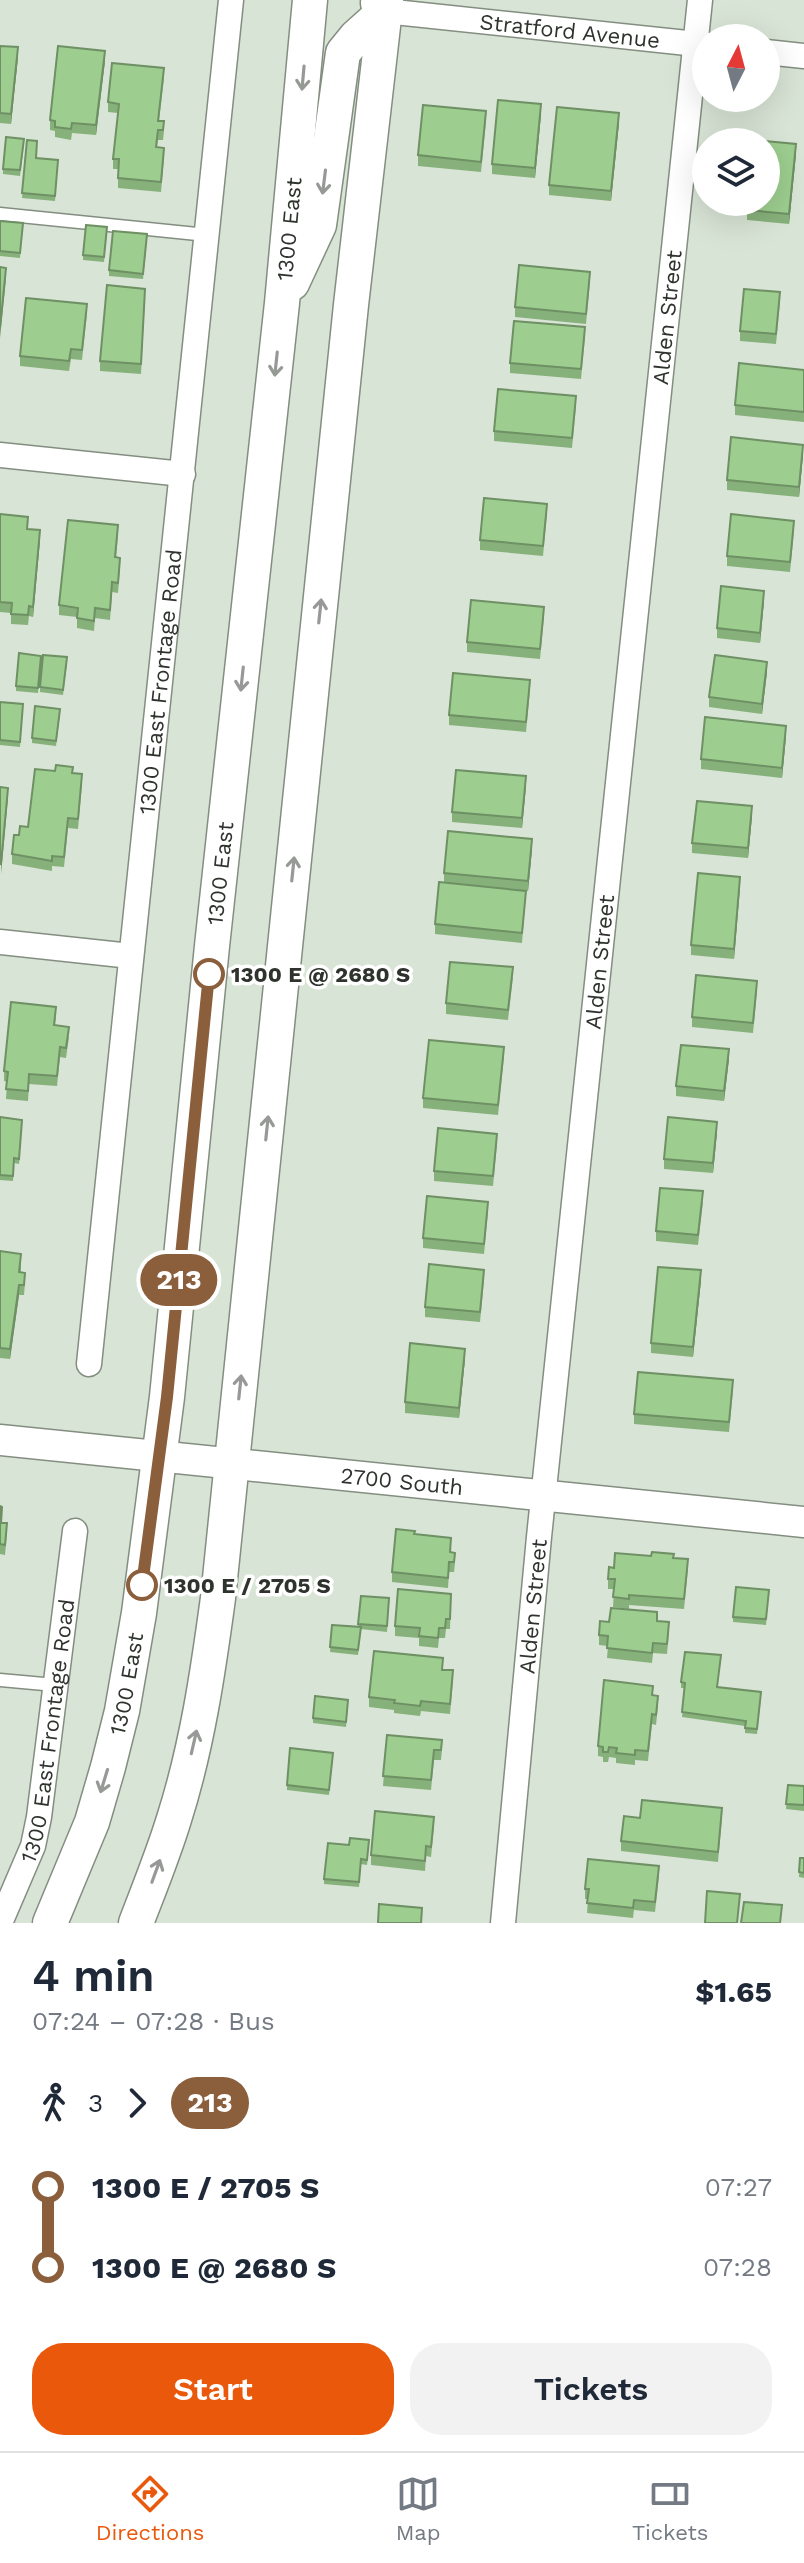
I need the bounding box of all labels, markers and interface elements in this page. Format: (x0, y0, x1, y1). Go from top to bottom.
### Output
street label: Stratford Avenue (479, 9, 661, 53)
north arrow (692, 24, 780, 112)
map controls (692, 24, 780, 216)
one-way arrow (295, 64, 310, 91)
button: layers (692, 128, 780, 216)
one-way arrow (317, 168, 332, 195)
street label: 1300 East (272, 176, 306, 282)
street label: Alden Street (647, 249, 686, 386)
one-way arrow (268, 350, 283, 377)
street label: 1300 East Frontage Road (134, 548, 186, 815)
one-way arrow (312, 598, 327, 625)
one-way arrow (234, 665, 249, 691)
street label: 1300 East (202, 820, 238, 926)
one-way arrow (286, 856, 301, 883)
street label: Alden Street (580, 893, 619, 1030)
marker: 1300 E @ 2680 S (194, 959, 224, 989)
place label: 1300 E @ 2680 S (231, 962, 410, 987)
one-way arrow (260, 1115, 275, 1142)
line badge: 213 (133, 1254, 225, 1306)
text: 213 (156, 1263, 202, 1296)
one-way arrow (233, 1374, 248, 1401)
street label: 2700 South (340, 1462, 464, 1500)
street label: Alden Street (514, 1538, 551, 1675)
marker: 1300 E / 2705 S (127, 1570, 157, 1600)
place label: 1300 E / 2705 S (164, 1573, 331, 1598)
street label: 1300 East Frontage Road (15, 1597, 79, 1866)
street label: 1300 East (104, 1631, 148, 1738)
one-way arrow (187, 1730, 202, 1756)
one-way arrow (96, 1768, 110, 1793)
one-way arrow (150, 1859, 164, 1884)
text: 4 min (32, 1950, 155, 2002)
text: $1.65 (695, 1974, 772, 2009)
text: 07:24 – 07:28 · Bus (32, 2006, 275, 2036)
icon: walk (32, 2081, 76, 2125)
icon: forward (115, 2081, 159, 2125)
text: 213 (187, 2086, 233, 2119)
text: 3 (88, 2088, 103, 2118)
text: 1300 E / 2705 S (92, 2170, 319, 2205)
text: 07:27 (705, 2172, 772, 2202)
text: 1300 E @ 2680 S (92, 2250, 336, 2285)
text: 07:28 (703, 2252, 772, 2282)
button: Start (32, 2343, 394, 2435)
button: Tickets (410, 2343, 772, 2435)
tab: Directions (96, 2472, 204, 2545)
tab: Map (396, 2472, 441, 2545)
tab: Tickets (632, 2472, 708, 2545)

